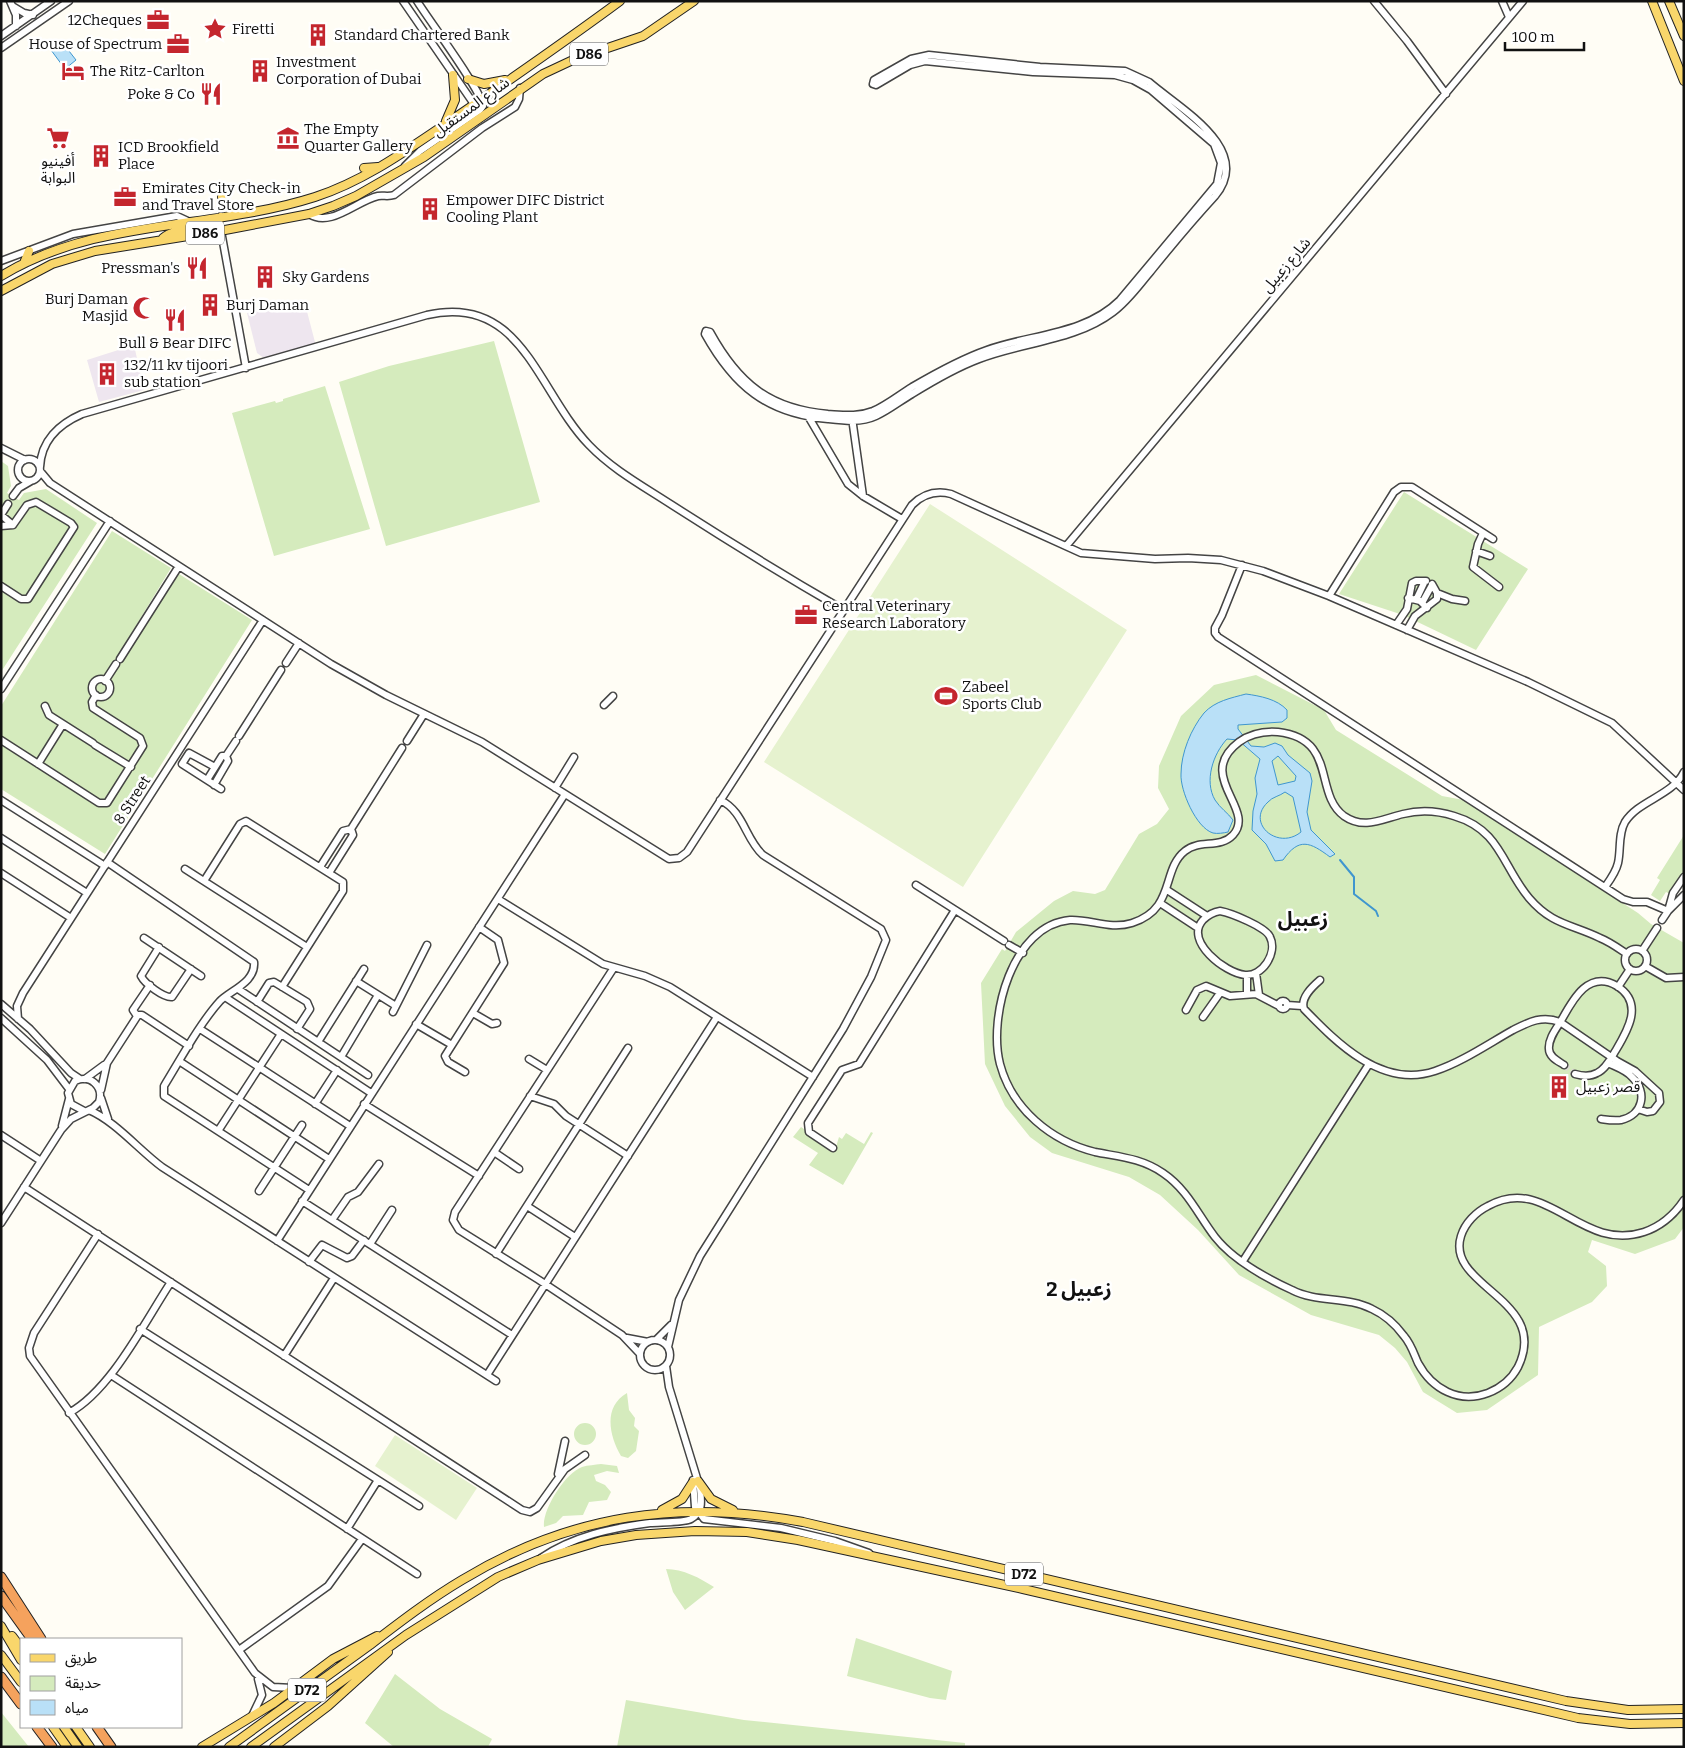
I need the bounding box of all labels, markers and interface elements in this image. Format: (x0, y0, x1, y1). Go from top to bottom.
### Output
office icon: 12Cheques (145, 7, 171, 33)
place label: 12Cheques (68, 11, 142, 29)
place icon: Firetti (202, 16, 228, 42)
place label: Firetti (232, 20, 275, 38)
scale bar (1505, 20, 1584, 52)
building icon: Standard Chartered Bank (305, 22, 331, 48)
place label: Standard Chartered Bank (334, 26, 510, 44)
text: 100 m (1512, 28, 1555, 46)
office icon: House of Spectrum (165, 31, 191, 57)
place label: House of Spectrum (28, 35, 163, 53)
road number: D86 (570, 42, 608, 66)
place label: Investment Corporation of Dubai (276, 53, 422, 88)
hotel icon: The Ritz-Carlton (60, 58, 86, 84)
building icon: Investment Corporation of Dubai (247, 58, 273, 84)
place label: The Ritz-Carlton (90, 62, 205, 80)
street label: شارع المستقبل (429, 73, 515, 143)
restaurant icon: Poke & Co (198, 81, 224, 107)
place label: Poke & Co (127, 85, 195, 103)
place label: The Empty Quarter Gallery (304, 120, 413, 155)
supermarket icon: أفينيو البوابة (45, 125, 71, 151)
museum icon: The Empty Quarter Gallery (275, 125, 301, 151)
place label: ICD Brookfield Place (118, 138, 219, 173)
building icon: ICD Brookfield Place (88, 143, 114, 169)
place label: أفينيو البوابة (41, 152, 75, 187)
place label: Emirates City Check-in and Travel Store (142, 179, 301, 214)
office icon: Emirates City Check-in and Travel Store (112, 184, 138, 210)
place label: Empower DIFC District Cooling Plant (446, 191, 605, 226)
building icon: Empower DIFC District Cooling Plant (417, 196, 443, 222)
road number: D86 (186, 222, 224, 244)
street label: شارع زعبيل (1258, 234, 1317, 298)
restaurant icon: Pressman's (184, 255, 210, 281)
place label: Pressman's (101, 259, 180, 277)
building icon: Sky Gardens (252, 264, 278, 290)
place label: Sky Gardens (282, 268, 369, 286)
place label: Burj Daman Masjid (45, 290, 129, 325)
building icon: Burj Daman (197, 292, 223, 318)
mosque icon: Burj Daman Masjid (131, 295, 157, 321)
place label: Burj Daman (226, 296, 310, 314)
restaurant icon: Bull & Bear DIFC (162, 307, 188, 333)
place label: Bull & Bear DIFC (118, 334, 232, 352)
place label: 132/11 kv tijoori sub station (124, 356, 229, 391)
building icon: 132/11 kv tijoori sub station (94, 361, 120, 387)
place label: Central Veterinary Research Laboratory (822, 597, 966, 632)
office icon: Central Veterinary Research Laboratory (793, 602, 819, 628)
place label: Zabeel Sports Club (962, 678, 1042, 713)
sports icon: Zabeel Sports Club (933, 683, 959, 709)
street label: 8 Street (110, 772, 155, 828)
district label: زعبيل (1278, 907, 1328, 931)
building icon: قصر زعبيل (1546, 1074, 1572, 1100)
place label: قصر زعبيل (1576, 1078, 1641, 1096)
district label: زعبيل 2 (1046, 1277, 1112, 1301)
road number: D72 (1005, 1562, 1043, 1586)
legend (20, 1638, 182, 1728)
text: طريق (65, 1649, 97, 1668)
text: حديقة (65, 1674, 101, 1692)
road number: D72 (288, 1678, 326, 1702)
text: مياه (65, 1699, 89, 1717)

